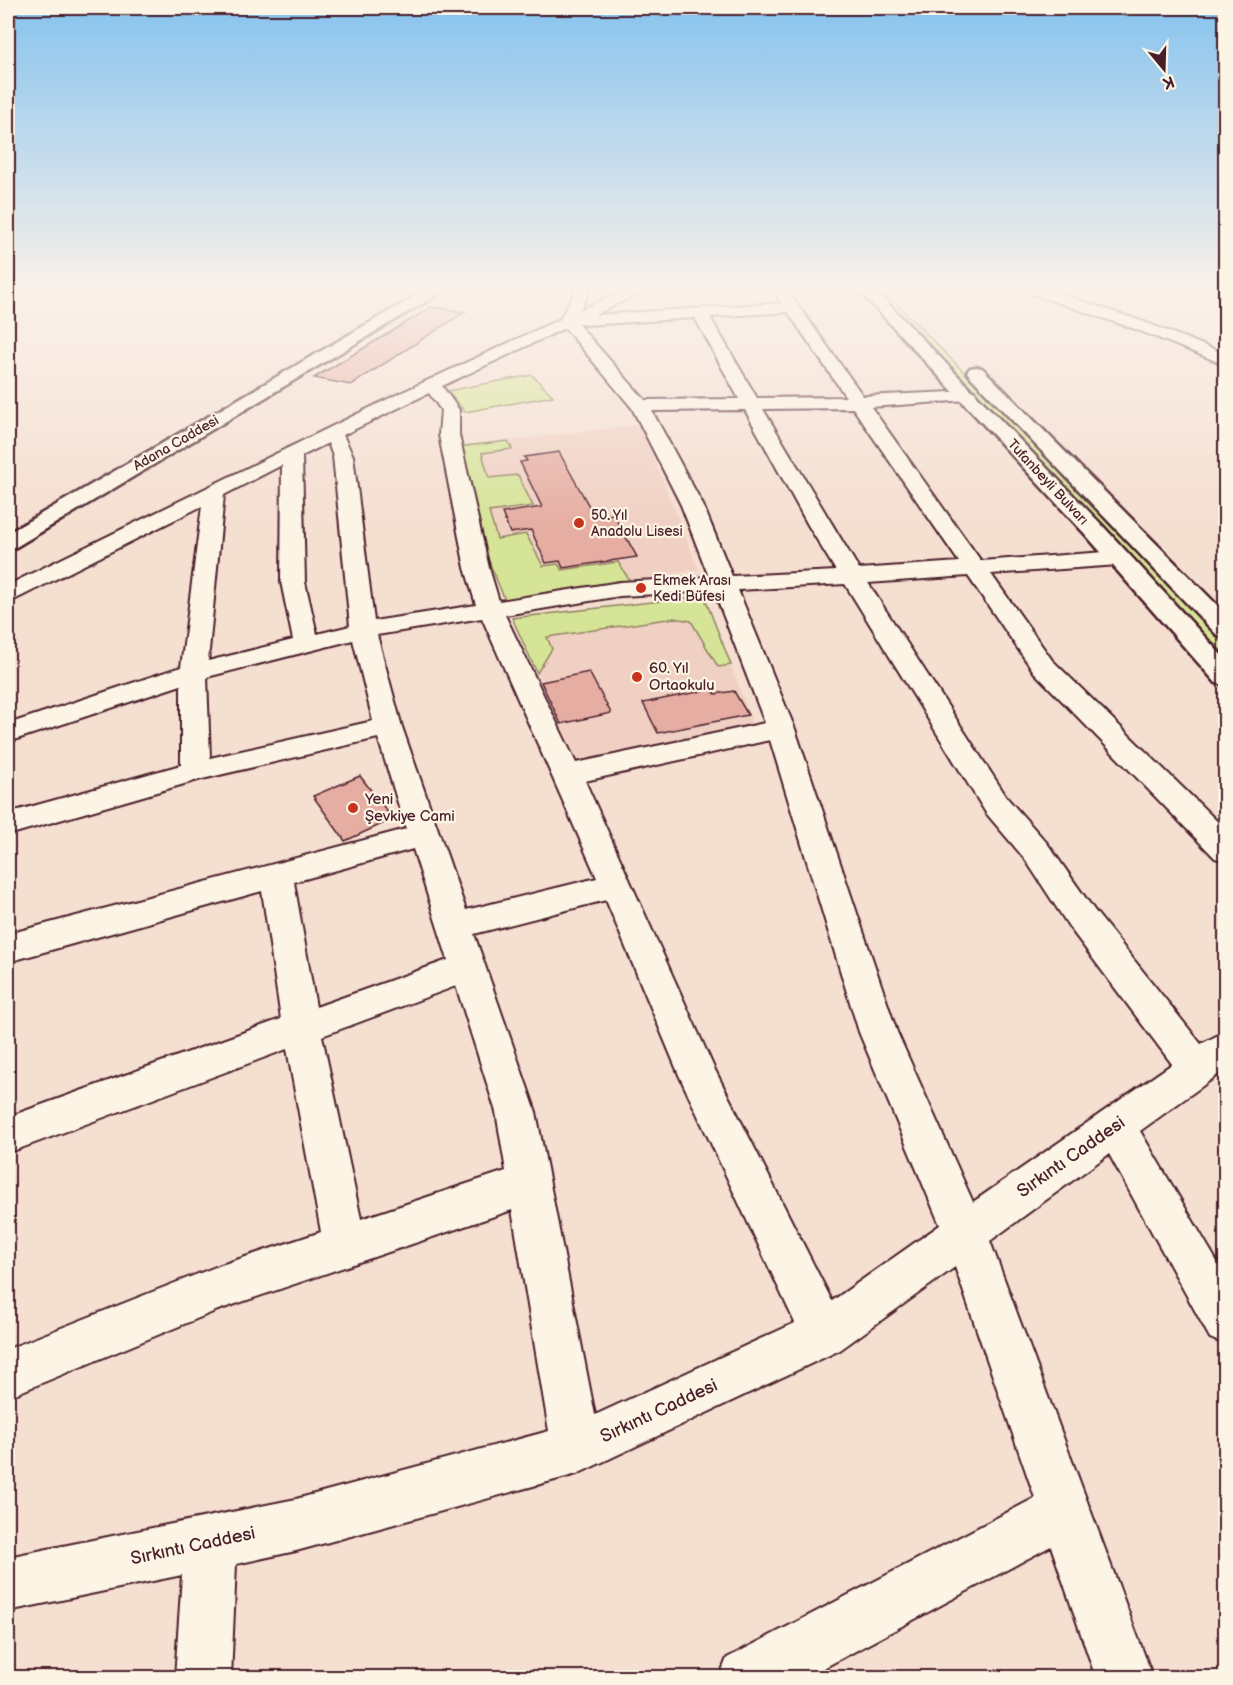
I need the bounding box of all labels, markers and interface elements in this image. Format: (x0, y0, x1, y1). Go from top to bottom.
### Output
north arrow (1134, 39, 1194, 99)
text: K (1160, 71, 1177, 93)
street label: Adana Caddesi (130, 412, 222, 474)
street label: Tufanbeyli Bulvarı (1004, 436, 1092, 528)
place label: 50. Yıl Anadolu Lisesi (591, 507, 683, 540)
marker: 50. Yıl Anadolu Lisesi (572, 516, 586, 530)
place label: Ekmek Arası Kedi Büfesi (653, 572, 731, 605)
marker: Ekmek Arası Kedi Büfesi (634, 581, 648, 595)
place label: 60. Yıl Ortaokulu (649, 659, 715, 695)
marker: 60. Yıl Ortaokulu (630, 670, 644, 684)
place label: Yeni Şevkiye Cami (364, 790, 455, 826)
marker: Yeni Şevkiye Cami (346, 801, 360, 815)
street label: Sırkıntı Caddesi (1013, 1112, 1129, 1202)
street label: Sırkıntı Caddesi (597, 1375, 721, 1447)
street label: Sırkıntı Caddesi (129, 1523, 257, 1569)

